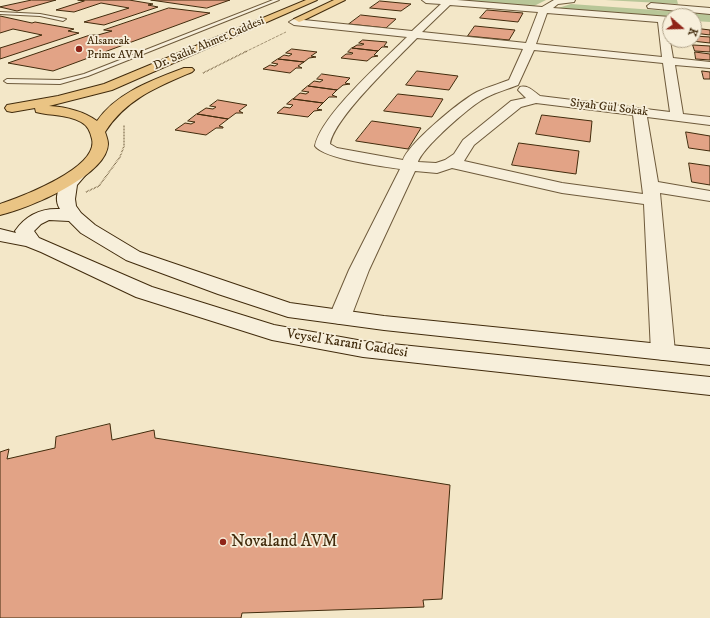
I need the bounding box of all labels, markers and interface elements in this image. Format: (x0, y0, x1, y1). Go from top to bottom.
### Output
north arrow (662, 8, 702, 48)
street label: Dr. Sadık Ahmet Caddesi (151, 14, 267, 74)
text: K (684, 26, 700, 38)
place label: Alsancak Prime AVM (87, 35, 144, 63)
marker: Alsancak Prime AVM (74, 44, 84, 54)
street label: Siyah Gül Sokak (569, 96, 649, 120)
street label: Veysel Karani Caddesi (285, 326, 409, 362)
place label: Novaland AVM (231, 532, 338, 552)
marker: Novaland AVM (218, 537, 228, 547)

